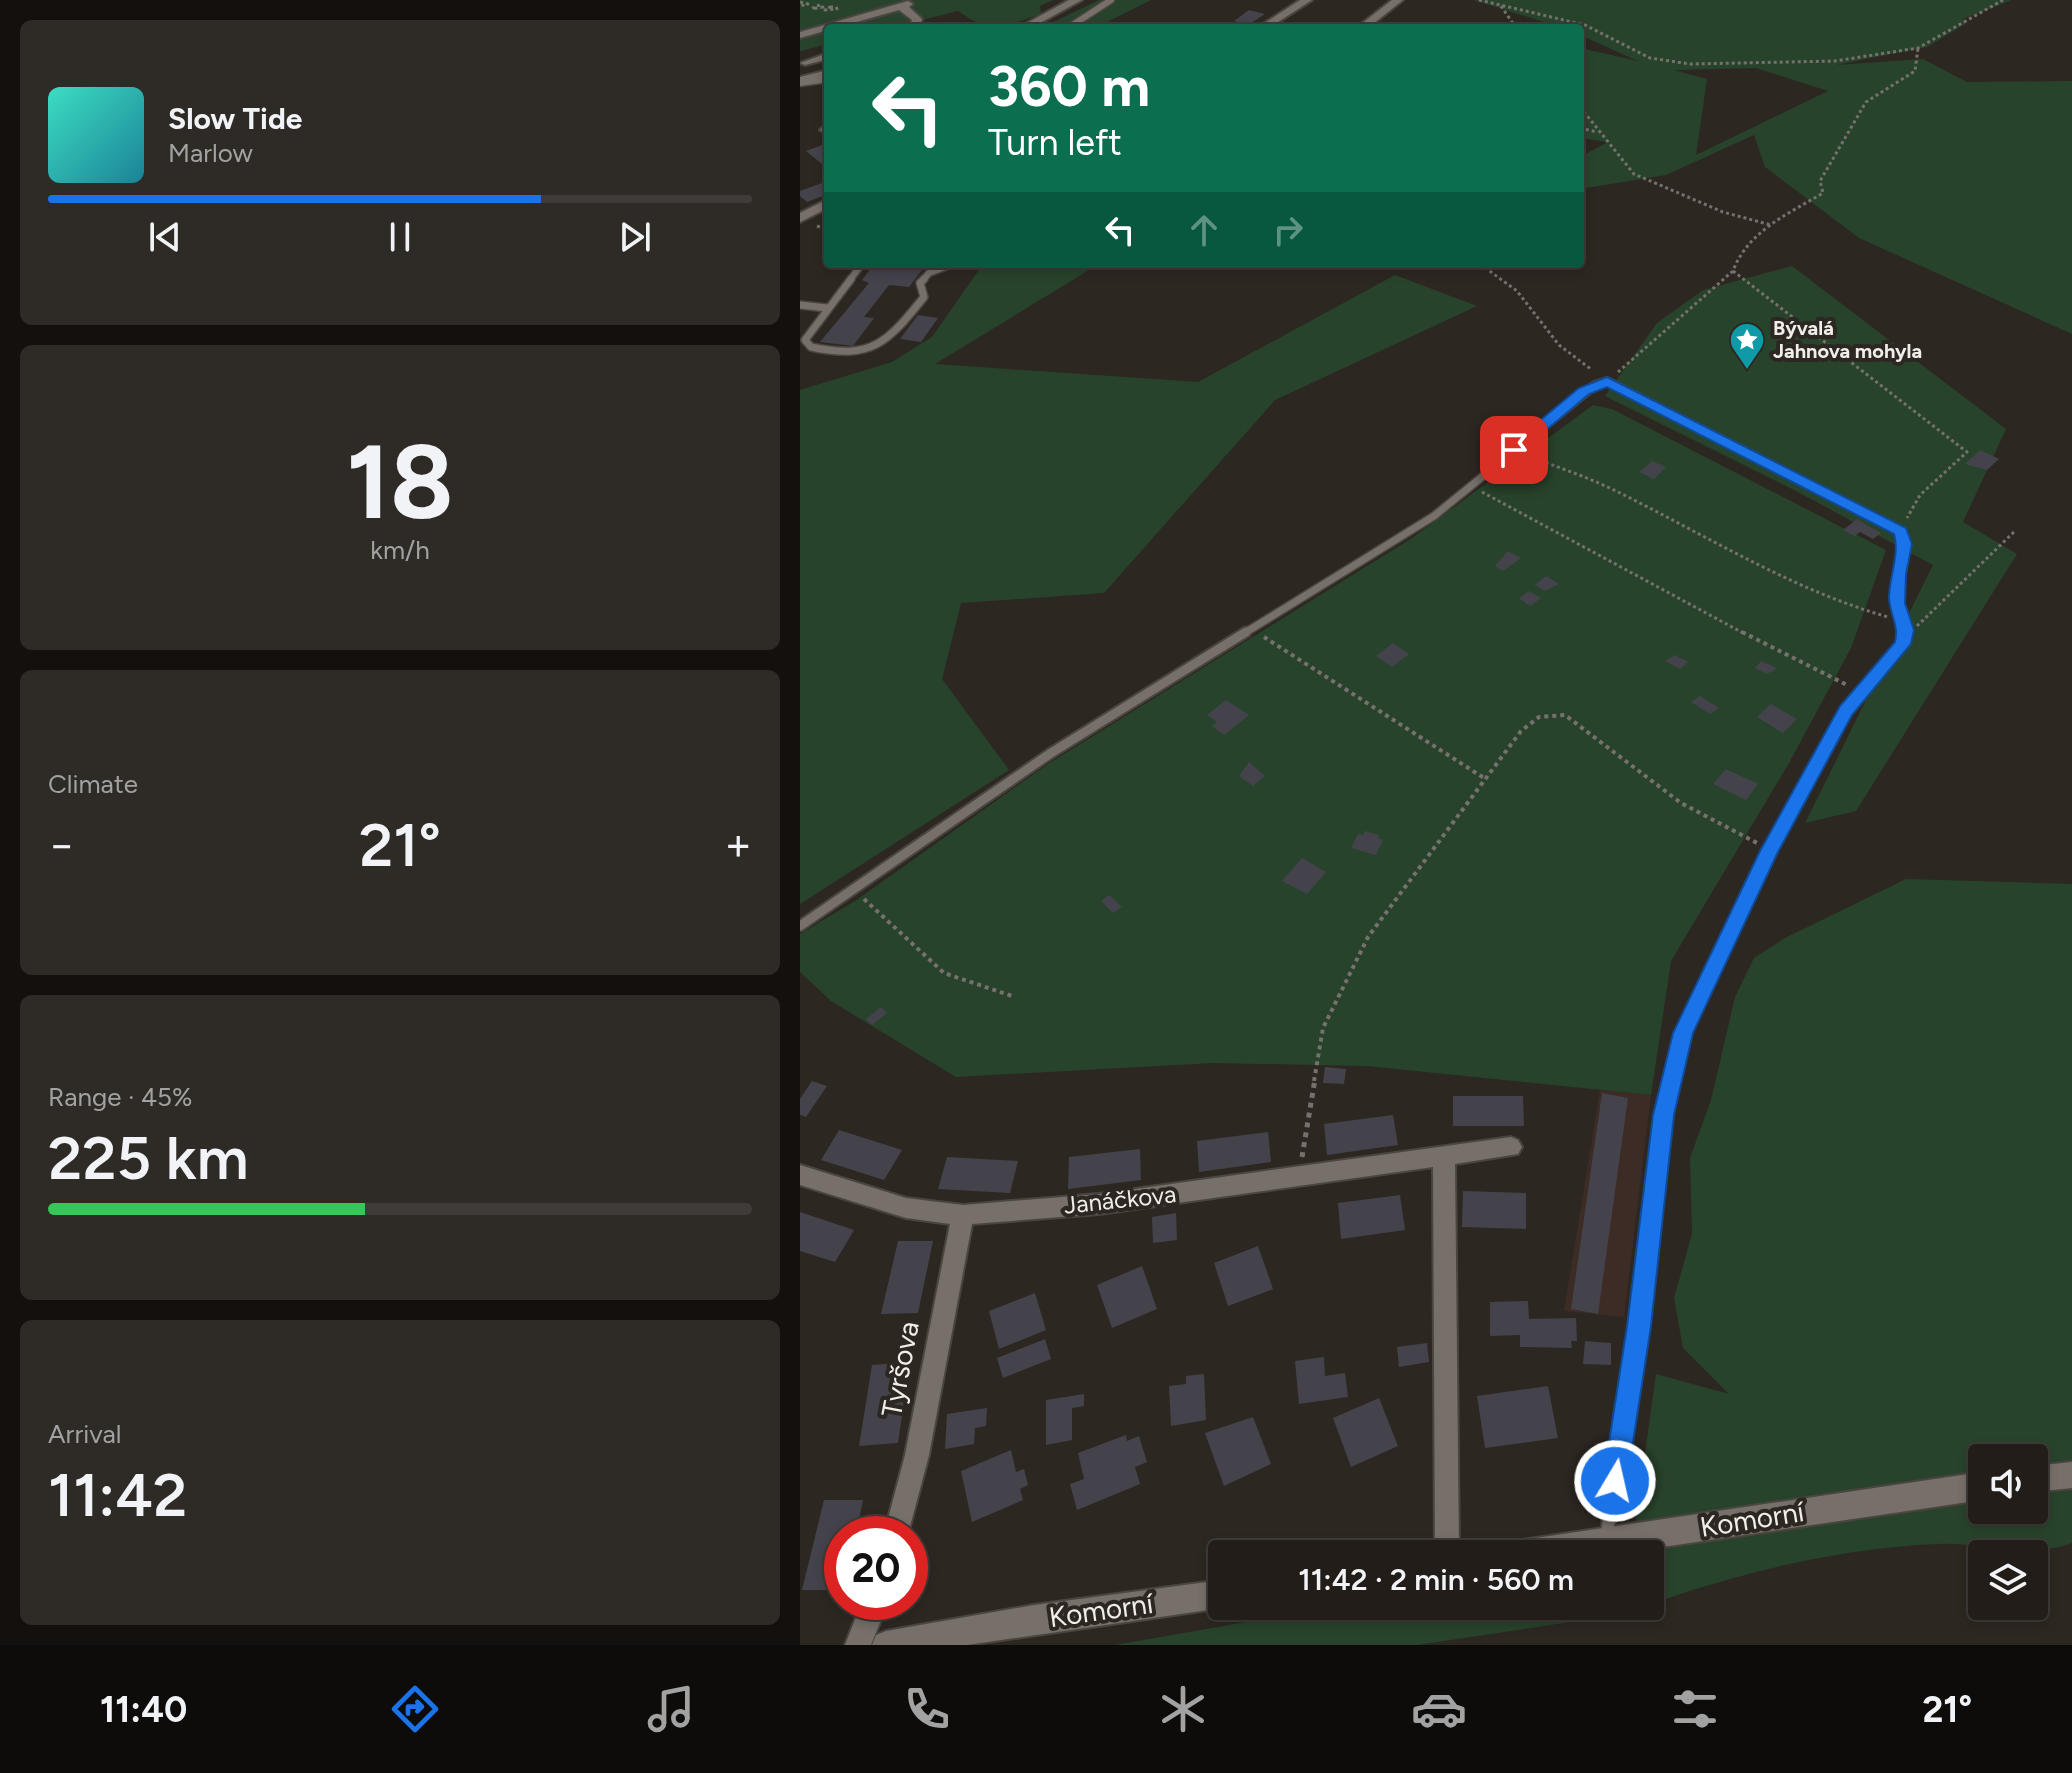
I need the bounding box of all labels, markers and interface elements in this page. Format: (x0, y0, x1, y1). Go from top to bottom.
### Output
text: 360 m (988, 53, 1150, 120)
icon: left (856, 56, 960, 160)
text: Slow Tide (168, 100, 302, 137)
text: Turn left (988, 121, 1122, 164)
text: Marlow (168, 137, 253, 169)
icon: left (1098, 208, 1142, 252)
icon: ahead (1182, 208, 1226, 252)
icon: right (1266, 208, 1310, 252)
icon: previous (143, 215, 187, 259)
icon: pause (378, 215, 422, 259)
icon: next (613, 215, 657, 259)
place label: Bývalá Jahnova mohyla (1773, 316, 1922, 363)
place icon: Bývalá Jahnova mohyla (1728, 321, 1766, 371)
pin (1480, 416, 1548, 484)
text: 18 (346, 419, 454, 544)
icon: arrive (1492, 428, 1536, 472)
text: km/h (370, 534, 430, 566)
text: Climate (48, 768, 138, 800)
text: 21° (359, 809, 441, 881)
text: − (48, 818, 75, 871)
text: + (725, 818, 752, 871)
text: Range · 45% (48, 1081, 192, 1113)
text: 225 km (48, 1122, 249, 1194)
street label: Janáčkova (1062, 1179, 1177, 1220)
street label: Tyršova (874, 1318, 926, 1420)
text: Arrival (48, 1418, 121, 1450)
position arrow (1573, 1439, 1657, 1523)
map controls (1968, 1444, 2048, 1620)
button: sound (1968, 1444, 2048, 1524)
text: 11:42 (48, 1459, 187, 1531)
street label: Komorní (1698, 1494, 1808, 1544)
speed limit sign: 20 (824, 1516, 928, 1620)
button: layers (1968, 1540, 2048, 1620)
text: 11:42 · 2 min · 560 m (1298, 1561, 1574, 1598)
street label: Komorní (1047, 1586, 1157, 1634)
icon: directions (387, 1681, 443, 1737)
icon: music (643, 1681, 699, 1737)
icon: phone (899, 1681, 955, 1737)
icon: climate (1155, 1681, 1211, 1737)
icon: car (1411, 1681, 1467, 1737)
icon: filters (1667, 1681, 1723, 1737)
text: 11:40 (100, 1688, 187, 1731)
text: 21° (1922, 1688, 1972, 1731)

